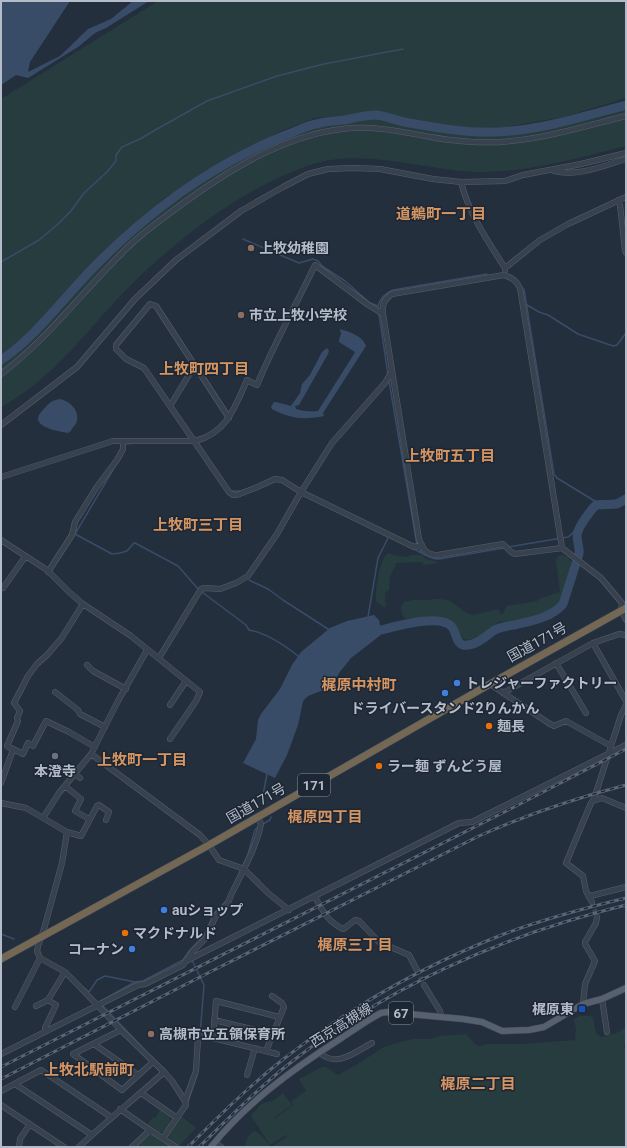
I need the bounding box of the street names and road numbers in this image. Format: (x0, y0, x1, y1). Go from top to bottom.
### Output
street label: 国道171号 (504, 619, 570, 665)
road number: 171 (298, 774, 330, 796)
street label: 国道171号 (224, 780, 288, 826)
street label: 西京高槻線 (307, 1000, 375, 1050)
road number: 67 (389, 1002, 413, 1024)

